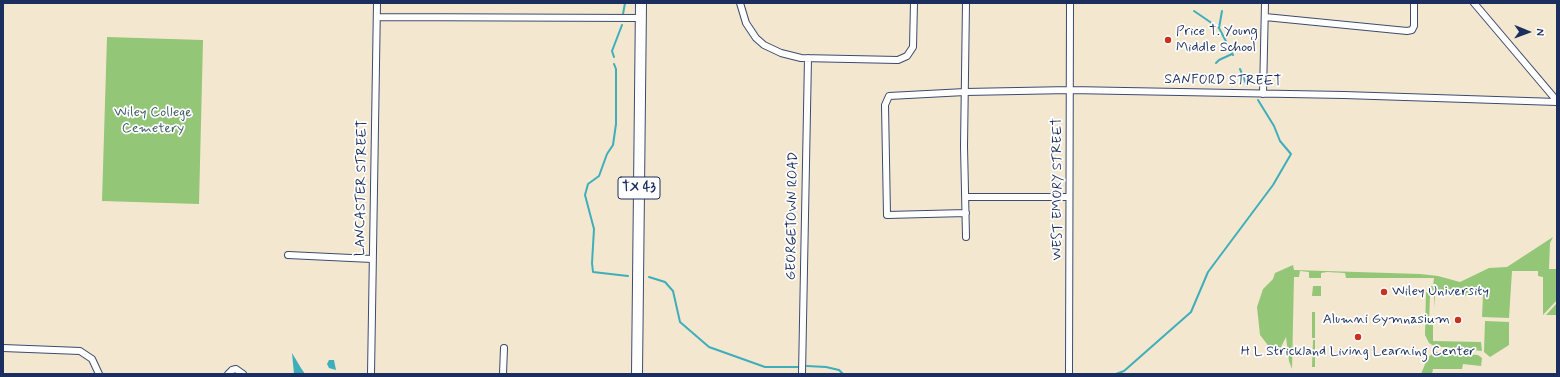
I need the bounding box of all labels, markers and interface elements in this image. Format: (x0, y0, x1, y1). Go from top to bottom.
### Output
north arrow (1508, 12, 1548, 52)
place label: Price T. Young Middle School (1176, 24, 1258, 56)
text: N (1533, 28, 1547, 36)
marker: Price T. Young Middle School (1163, 35, 1173, 45)
street label: SANFORD STREET (1164, 72, 1282, 90)
park label: Wiley College Cemetery (114, 105, 192, 138)
street label: WEST EMORY STREET (1050, 117, 1066, 261)
street label: LANCASTER STREET (352, 120, 372, 256)
street label: GEORGETOWN ROAD (783, 152, 803, 280)
road number: TX 43 (618, 177, 660, 199)
place label: Wiley University (1392, 284, 1489, 300)
marker: Wiley University (1379, 287, 1389, 297)
place label: Alumni Gymnasium (1323, 312, 1450, 328)
marker: Alumni Gymnasium (1453, 315, 1463, 325)
marker: H L Strickland Living Learning Center (1353, 332, 1363, 342)
place label: H L Strickland Living Learning Center (1241, 344, 1475, 360)

